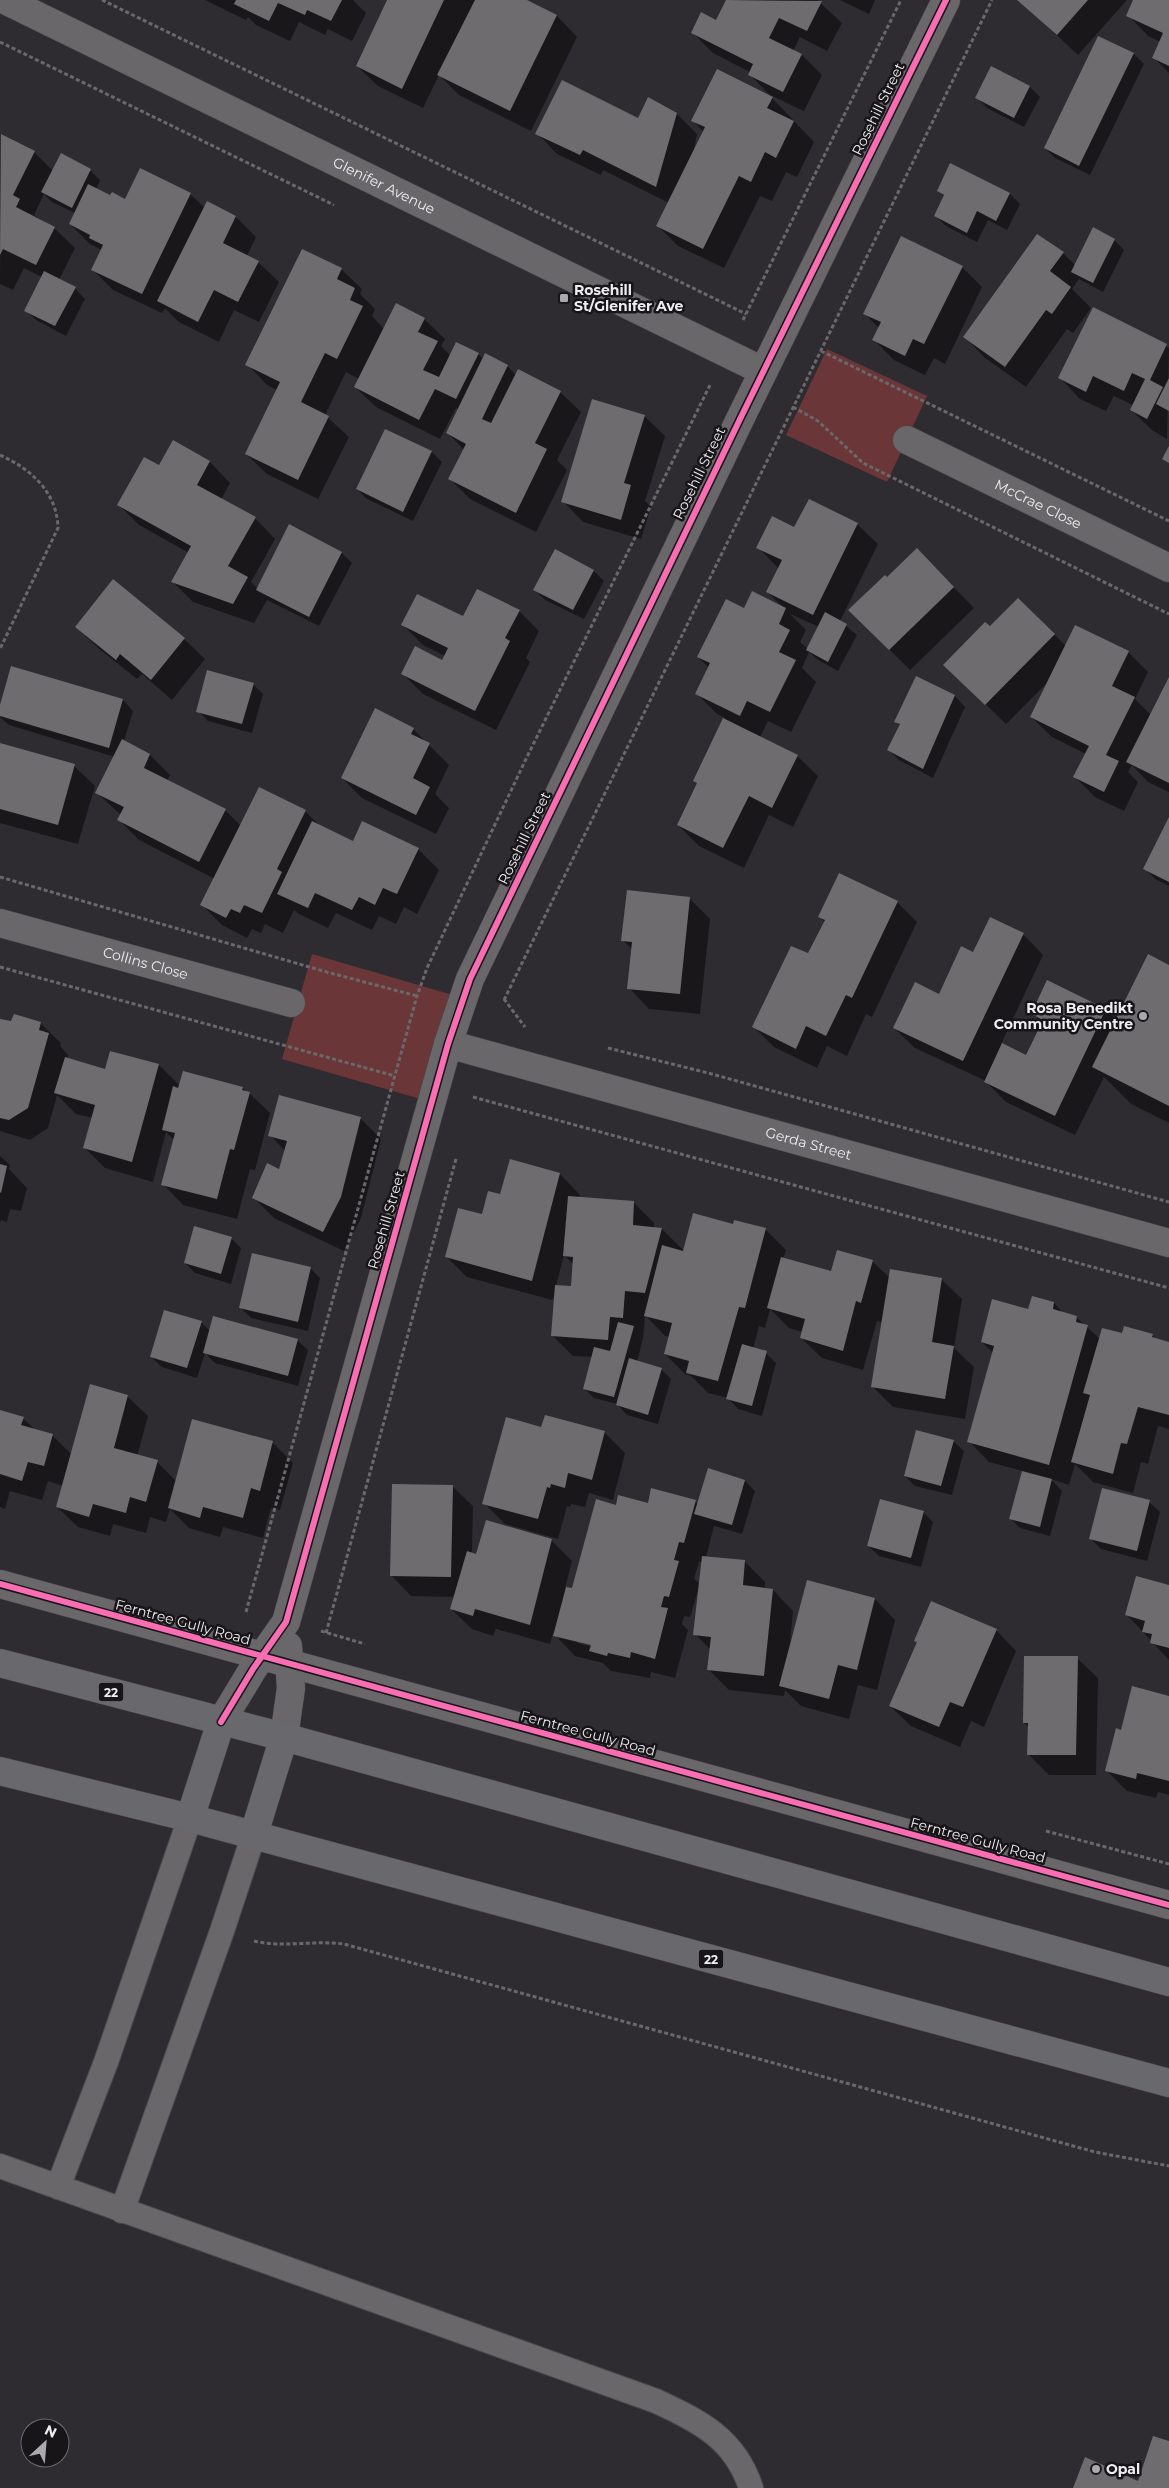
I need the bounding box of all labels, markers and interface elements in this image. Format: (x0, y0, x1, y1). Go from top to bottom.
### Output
street label: Rosehill Street (848, 59, 908, 158)
street label: Glenifer Avenue (330, 153, 438, 218)
place label: Rosehill St/Glenifer Ave (574, 281, 684, 315)
marker: Rosehill St/Glenifer Ave (558, 292, 570, 304)
street label: Rosehill Street (669, 423, 729, 522)
street label: McCrae Close (992, 475, 1085, 533)
street label: Rosehill Street (494, 788, 554, 887)
street label: Collins Close (101, 943, 190, 983)
place label: Rosa Benedikt Community Centre (994, 999, 1133, 1033)
marker: Rosa Benedikt Community Centre (1137, 1010, 1149, 1022)
street label: Gerda Street (763, 1123, 854, 1164)
street label: Rosehill Street (363, 1169, 409, 1271)
street label: Ferntree Gully Road (113, 1595, 253, 1649)
road number: 22 (98, 1682, 124, 1701)
street label: Ferntree Gully Road (518, 1706, 658, 1760)
street label: Ferntree Gully Road (908, 1813, 1048, 1867)
road number: 22 (698, 1950, 724, 1968)
north arrow (20, 2418, 70, 2468)
text: N (42, 2421, 60, 2442)
place label: Opal (1106, 2460, 1140, 2478)
marker: Opal (1090, 2463, 1102, 2475)

